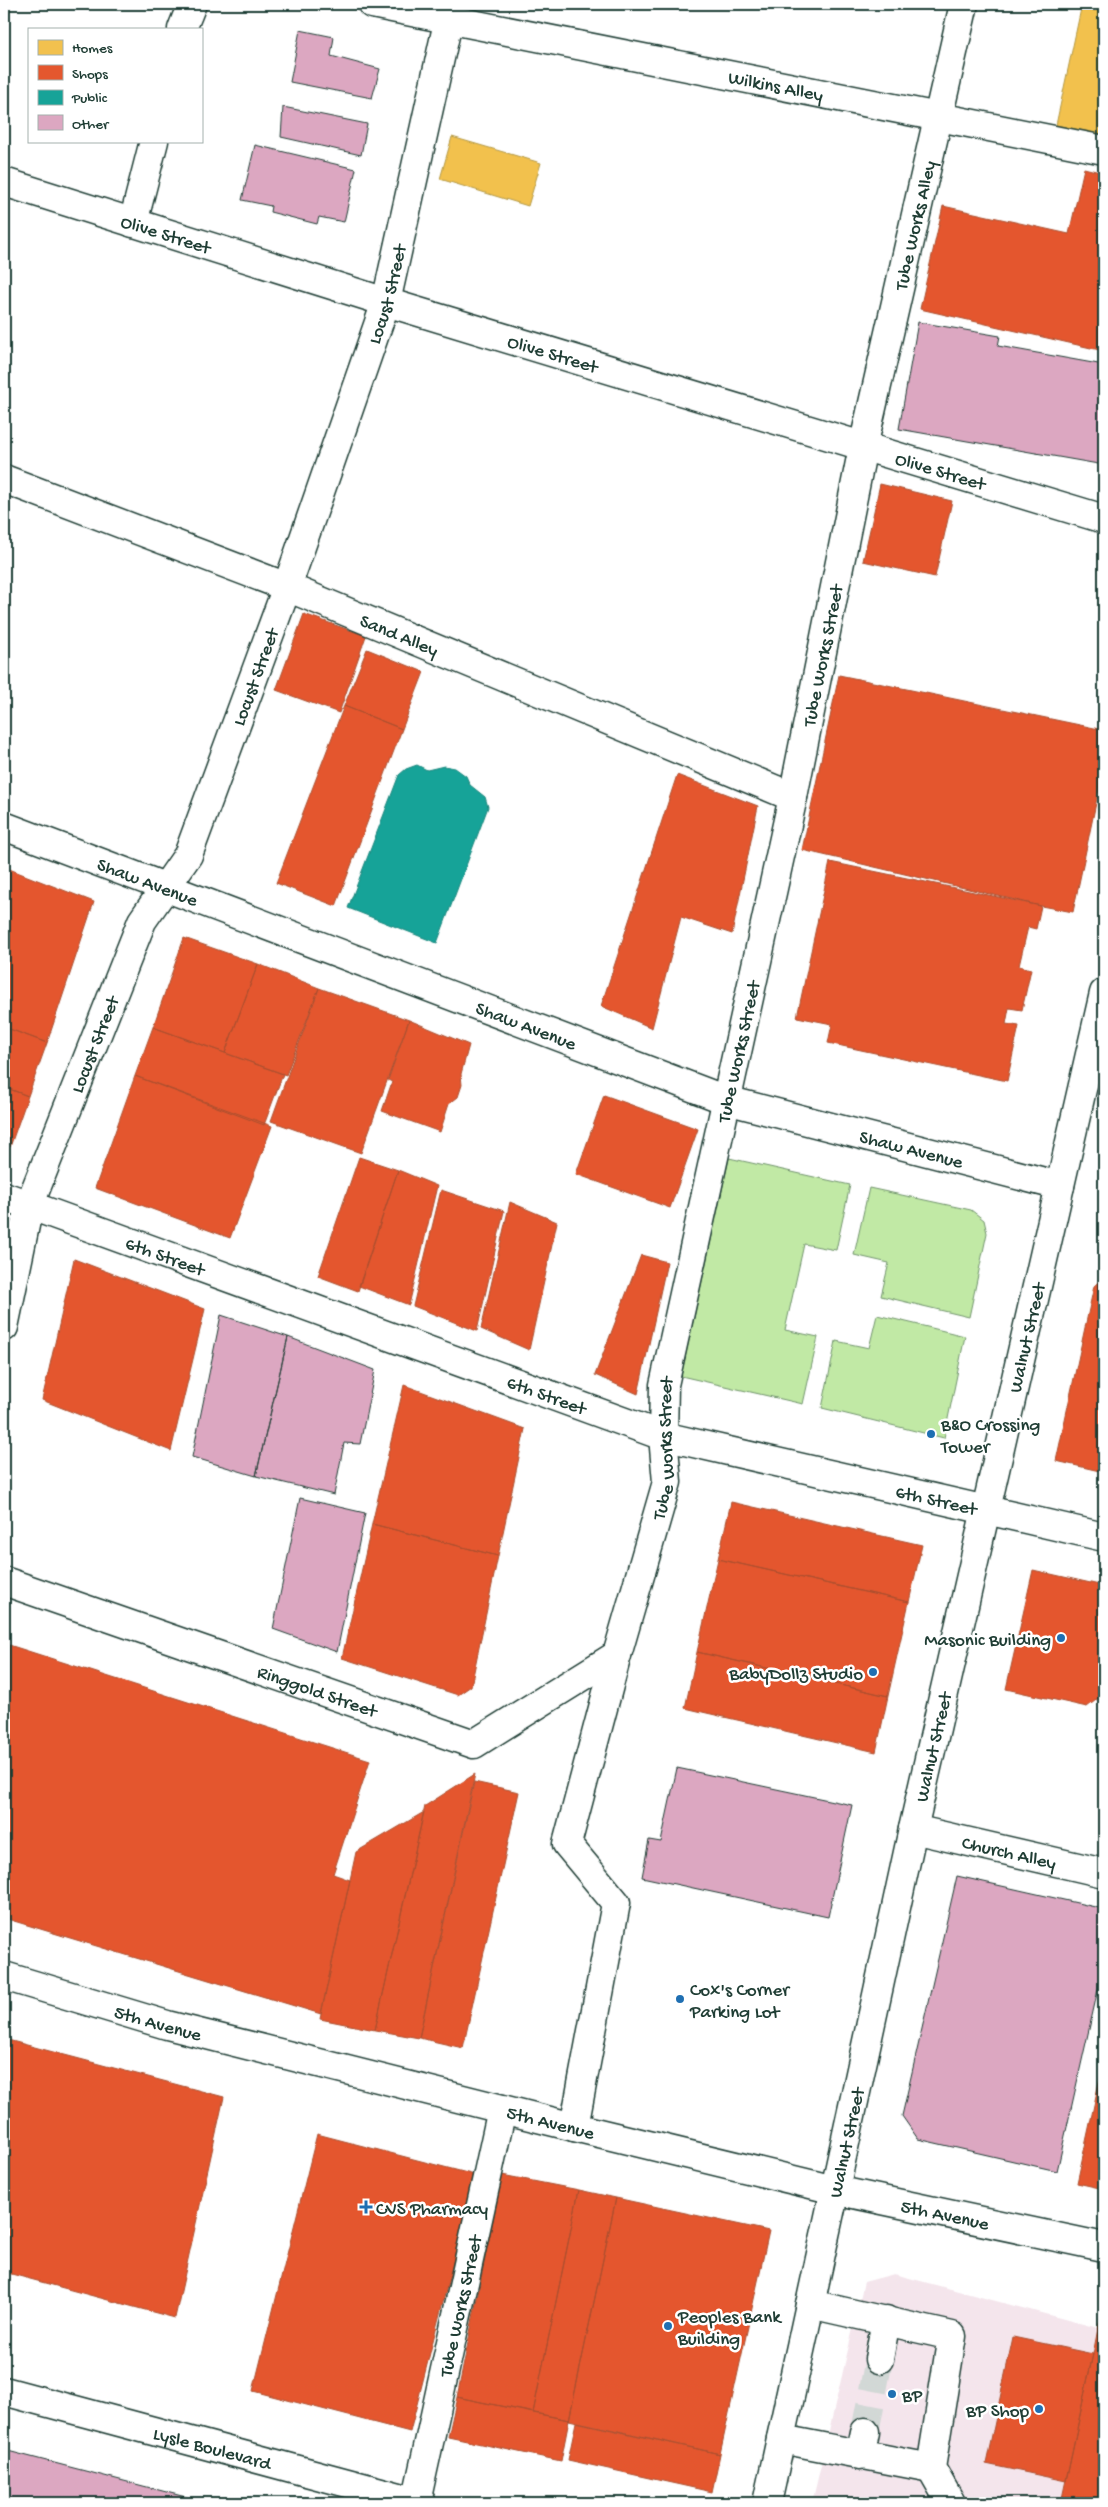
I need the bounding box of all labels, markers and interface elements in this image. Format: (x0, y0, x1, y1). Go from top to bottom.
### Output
legend (28, 28, 202, 142)
text: Homes (72, 40, 113, 58)
text: Shops (72, 66, 108, 84)
street label: Wilkins Alley (726, 67, 825, 109)
text: Public (71, 90, 108, 108)
text: Other (72, 116, 110, 134)
street label: Tube Works Alley (891, 158, 943, 294)
street label: Olive Street (117, 211, 215, 262)
street label: Locust Street (364, 240, 414, 348)
street label: Olive Street (504, 331, 602, 381)
street label: Olive Street (892, 449, 990, 498)
street label: Tube Works Street (799, 581, 851, 730)
street label: Sand Alley (356, 611, 442, 664)
street label: Locust Street (229, 624, 287, 730)
street label: Shaw Avenue (93, 854, 201, 914)
street label: Tube Works Street (714, 977, 768, 1126)
street label: Locust Street (67, 991, 127, 1097)
street label: Shaw Avenue (472, 998, 579, 1057)
street label: Shaw Avenue (857, 1127, 965, 1176)
street label: 6th Street (122, 1233, 209, 1284)
street label: Walnut Street (1005, 1279, 1053, 1395)
street label: 6th Street (503, 1372, 591, 1423)
street label: Tube Works Street (648, 1373, 682, 1524)
place label: B&O Crossing Tower (940, 1415, 1040, 1460)
marker: B&O Crossing Tower (925, 1428, 937, 1440)
street label: 6th Street (893, 1482, 981, 1523)
place label: Masonic Building (924, 1630, 1051, 1653)
marker: Masonic Building (1055, 1632, 1067, 1644)
street label: Ringgold Street (254, 1662, 382, 1725)
place label: BabyDollz Studio (728, 1664, 863, 1687)
marker: BabyDollz Studio (867, 1666, 879, 1678)
street label: Walnut Street (912, 1688, 959, 1805)
street label: Church Alley (959, 1833, 1059, 1877)
place label: Cox's Corner Parking Lot (689, 1980, 791, 2025)
marker: Cox's Corner Parking Lot (674, 1993, 686, 2005)
street label: 5th Avenue (111, 2002, 204, 2048)
street label: Walnut Street (825, 2084, 872, 2200)
street label: 5th Avenue (504, 2103, 597, 2147)
street label: 5th Avenue (898, 2196, 991, 2237)
place label: CVS Pharmacy (376, 2199, 489, 2222)
marker: CVS Pharmacy (360, 2201, 372, 2213)
street label: Tube Works Street (436, 2231, 489, 2380)
place label: Peoples Bank Building (677, 2307, 782, 2352)
marker: Peoples Bank Building (662, 2320, 674, 2332)
place label: BP (901, 2386, 923, 2409)
marker: BP (886, 2388, 898, 2400)
place label: BP Shop (965, 2401, 1030, 2424)
marker: BP Shop (1033, 2403, 1045, 2415)
street label: Lysle Boulevard (150, 2423, 275, 2478)

